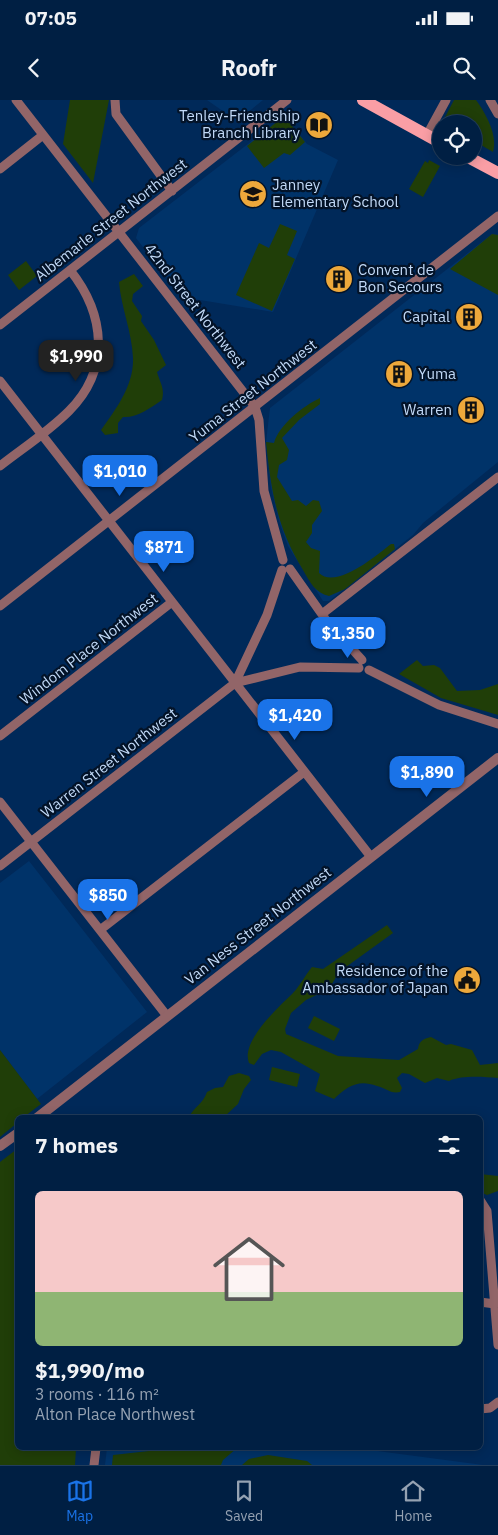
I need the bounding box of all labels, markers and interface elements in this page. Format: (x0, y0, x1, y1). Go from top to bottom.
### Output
text: 07:05 (25, 6, 77, 30)
text: Roofr (221, 53, 277, 82)
icon: back (20, 54, 48, 82)
icon: search (450, 54, 478, 82)
place label: Tenley-Friendship Branch Library (179, 106, 301, 142)
library icon: Tenley-Friendship Branch Library (304, 110, 334, 140)
map controls (432, 115, 482, 165)
button: locate (432, 115, 482, 165)
street label: Albemarle Street Northwest (31, 154, 191, 285)
place label: Janney Elementary School (272, 175, 399, 211)
school or university icon: Janney Elementary School (238, 179, 268, 209)
street label: 42nd Street Northwest (141, 239, 250, 372)
place label: Convent de Bon Secours (358, 260, 442, 296)
building icon: Convent de Bon Secours (324, 264, 354, 294)
building icon: Capital (454, 302, 484, 332)
place label: Capital (403, 307, 450, 326)
street label: Yuma Street Northwest (185, 335, 320, 446)
pin: $1,990 (35, 340, 117, 382)
text: $1,990 (50, 346, 102, 366)
building icon: Yuma (384, 359, 414, 389)
place label: Yuma (418, 364, 456, 383)
building icon: Warren (456, 395, 486, 425)
place label: Warren (403, 400, 452, 419)
pin: $1,010 (79, 454, 161, 497)
text: $1,010 (94, 461, 146, 481)
pin: $871 (134, 530, 194, 573)
text: $871 (145, 537, 183, 557)
street label: Windom Place Northwest (16, 589, 162, 708)
pin: $1,350 (307, 616, 389, 659)
text: $1,350 (322, 623, 374, 643)
pin: $1,420 (254, 698, 336, 741)
street label: Warren Street Northwest (37, 704, 181, 822)
text: $1,420 (269, 705, 321, 725)
pin: $1,890 (386, 756, 468, 798)
text: $1,890 (401, 762, 453, 782)
street label: Van Ness Street Northwest (181, 862, 335, 989)
pin: $850 (78, 878, 138, 921)
text: $850 (89, 885, 127, 905)
place label: Residence of the Ambassador of Japan (302, 961, 448, 997)
public building icon: Residence of the Ambassador of Japan (452, 965, 482, 995)
text: 7 homes (35, 1131, 118, 1159)
icon: filters (435, 1131, 463, 1159)
icon: home (204, 1224, 294, 1314)
text: $1,990/mo (35, 1356, 145, 1384)
text: 3 rooms · 116 m² (35, 1384, 159, 1404)
text: Alton Place Northwest (35, 1404, 195, 1424)
tab: Map (66, 1477, 94, 1525)
tab: Saved (225, 1477, 263, 1525)
tab: Home (395, 1477, 432, 1525)

